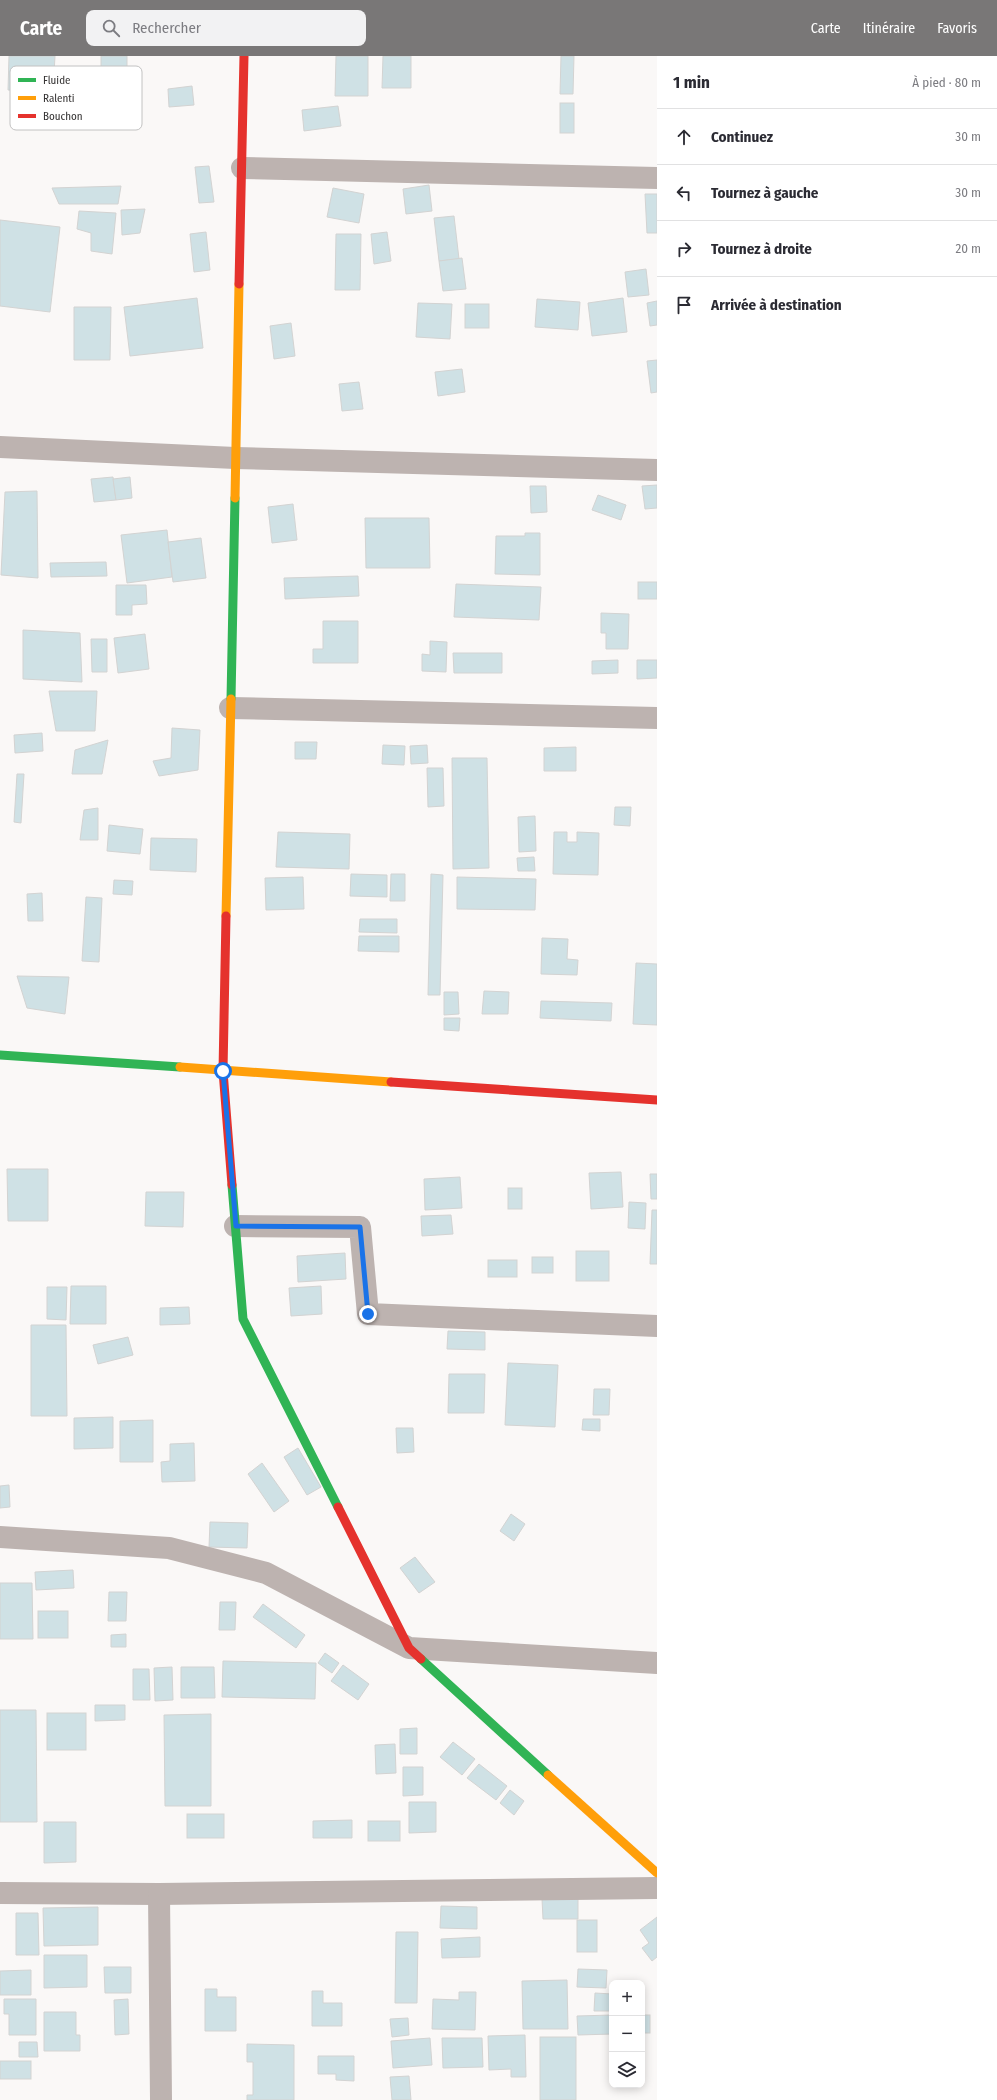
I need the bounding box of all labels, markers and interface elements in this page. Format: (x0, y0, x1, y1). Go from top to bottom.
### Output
search box (86, 10, 366, 46)
text: Carte (20, 17, 62, 40)
icon: search (100, 17, 122, 39)
text: Rechercher (132, 19, 201, 37)
text: Carte (811, 20, 841, 37)
text: Itinéraire (863, 20, 915, 37)
text: Favoris (937, 20, 977, 37)
legend (10, 66, 142, 130)
text: 1 min (673, 72, 710, 93)
text: Fluide (43, 74, 70, 87)
text: À pied · 80 m (912, 75, 981, 90)
text: Ralenti (43, 92, 75, 105)
text: Bouchon (43, 110, 83, 123)
icon: ahead (673, 126, 695, 148)
text: Continuez (711, 128, 773, 146)
text: 30 m (955, 129, 981, 144)
icon: left (673, 182, 695, 204)
text: Tournez à gauche (711, 184, 818, 202)
text: 30 m (955, 185, 981, 200)
icon: right (673, 238, 695, 260)
text: Tournez à droite (711, 240, 812, 258)
text: 20 m (955, 241, 981, 256)
icon: arrive (673, 294, 695, 316)
text: Arrivée à destination (711, 296, 842, 314)
route start (214, 1062, 232, 1080)
route end (359, 1305, 377, 1323)
map controls (609, 1980, 645, 2088)
button: + (609, 1980, 645, 2016)
button: − (609, 2016, 645, 2052)
button: layers (609, 2052, 645, 2088)

